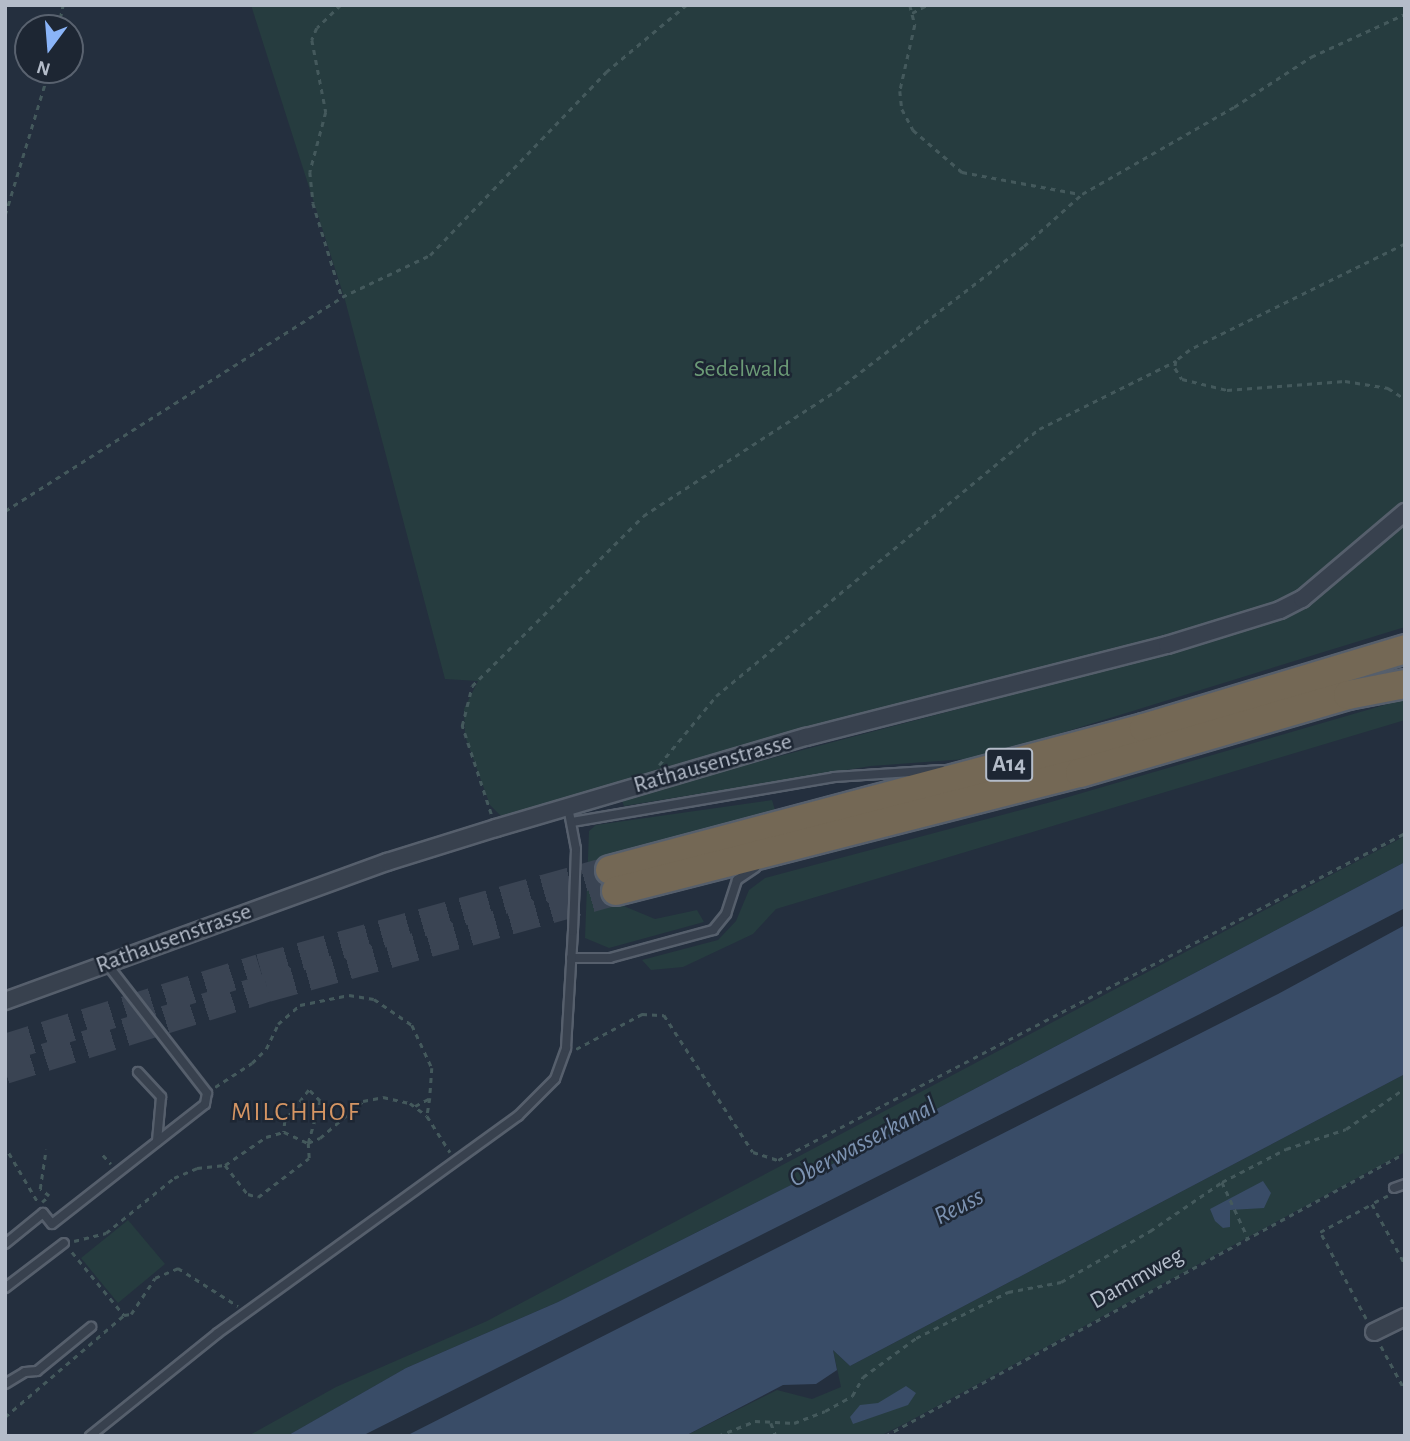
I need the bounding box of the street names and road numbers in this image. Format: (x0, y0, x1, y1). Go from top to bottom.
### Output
street label: Rathausenstrasse (630, 728, 796, 800)
road number: A14 (984, 746, 1034, 785)
street label: Rathausenstrasse (92, 897, 256, 981)
street label: Dammweg (1085, 1242, 1189, 1316)

